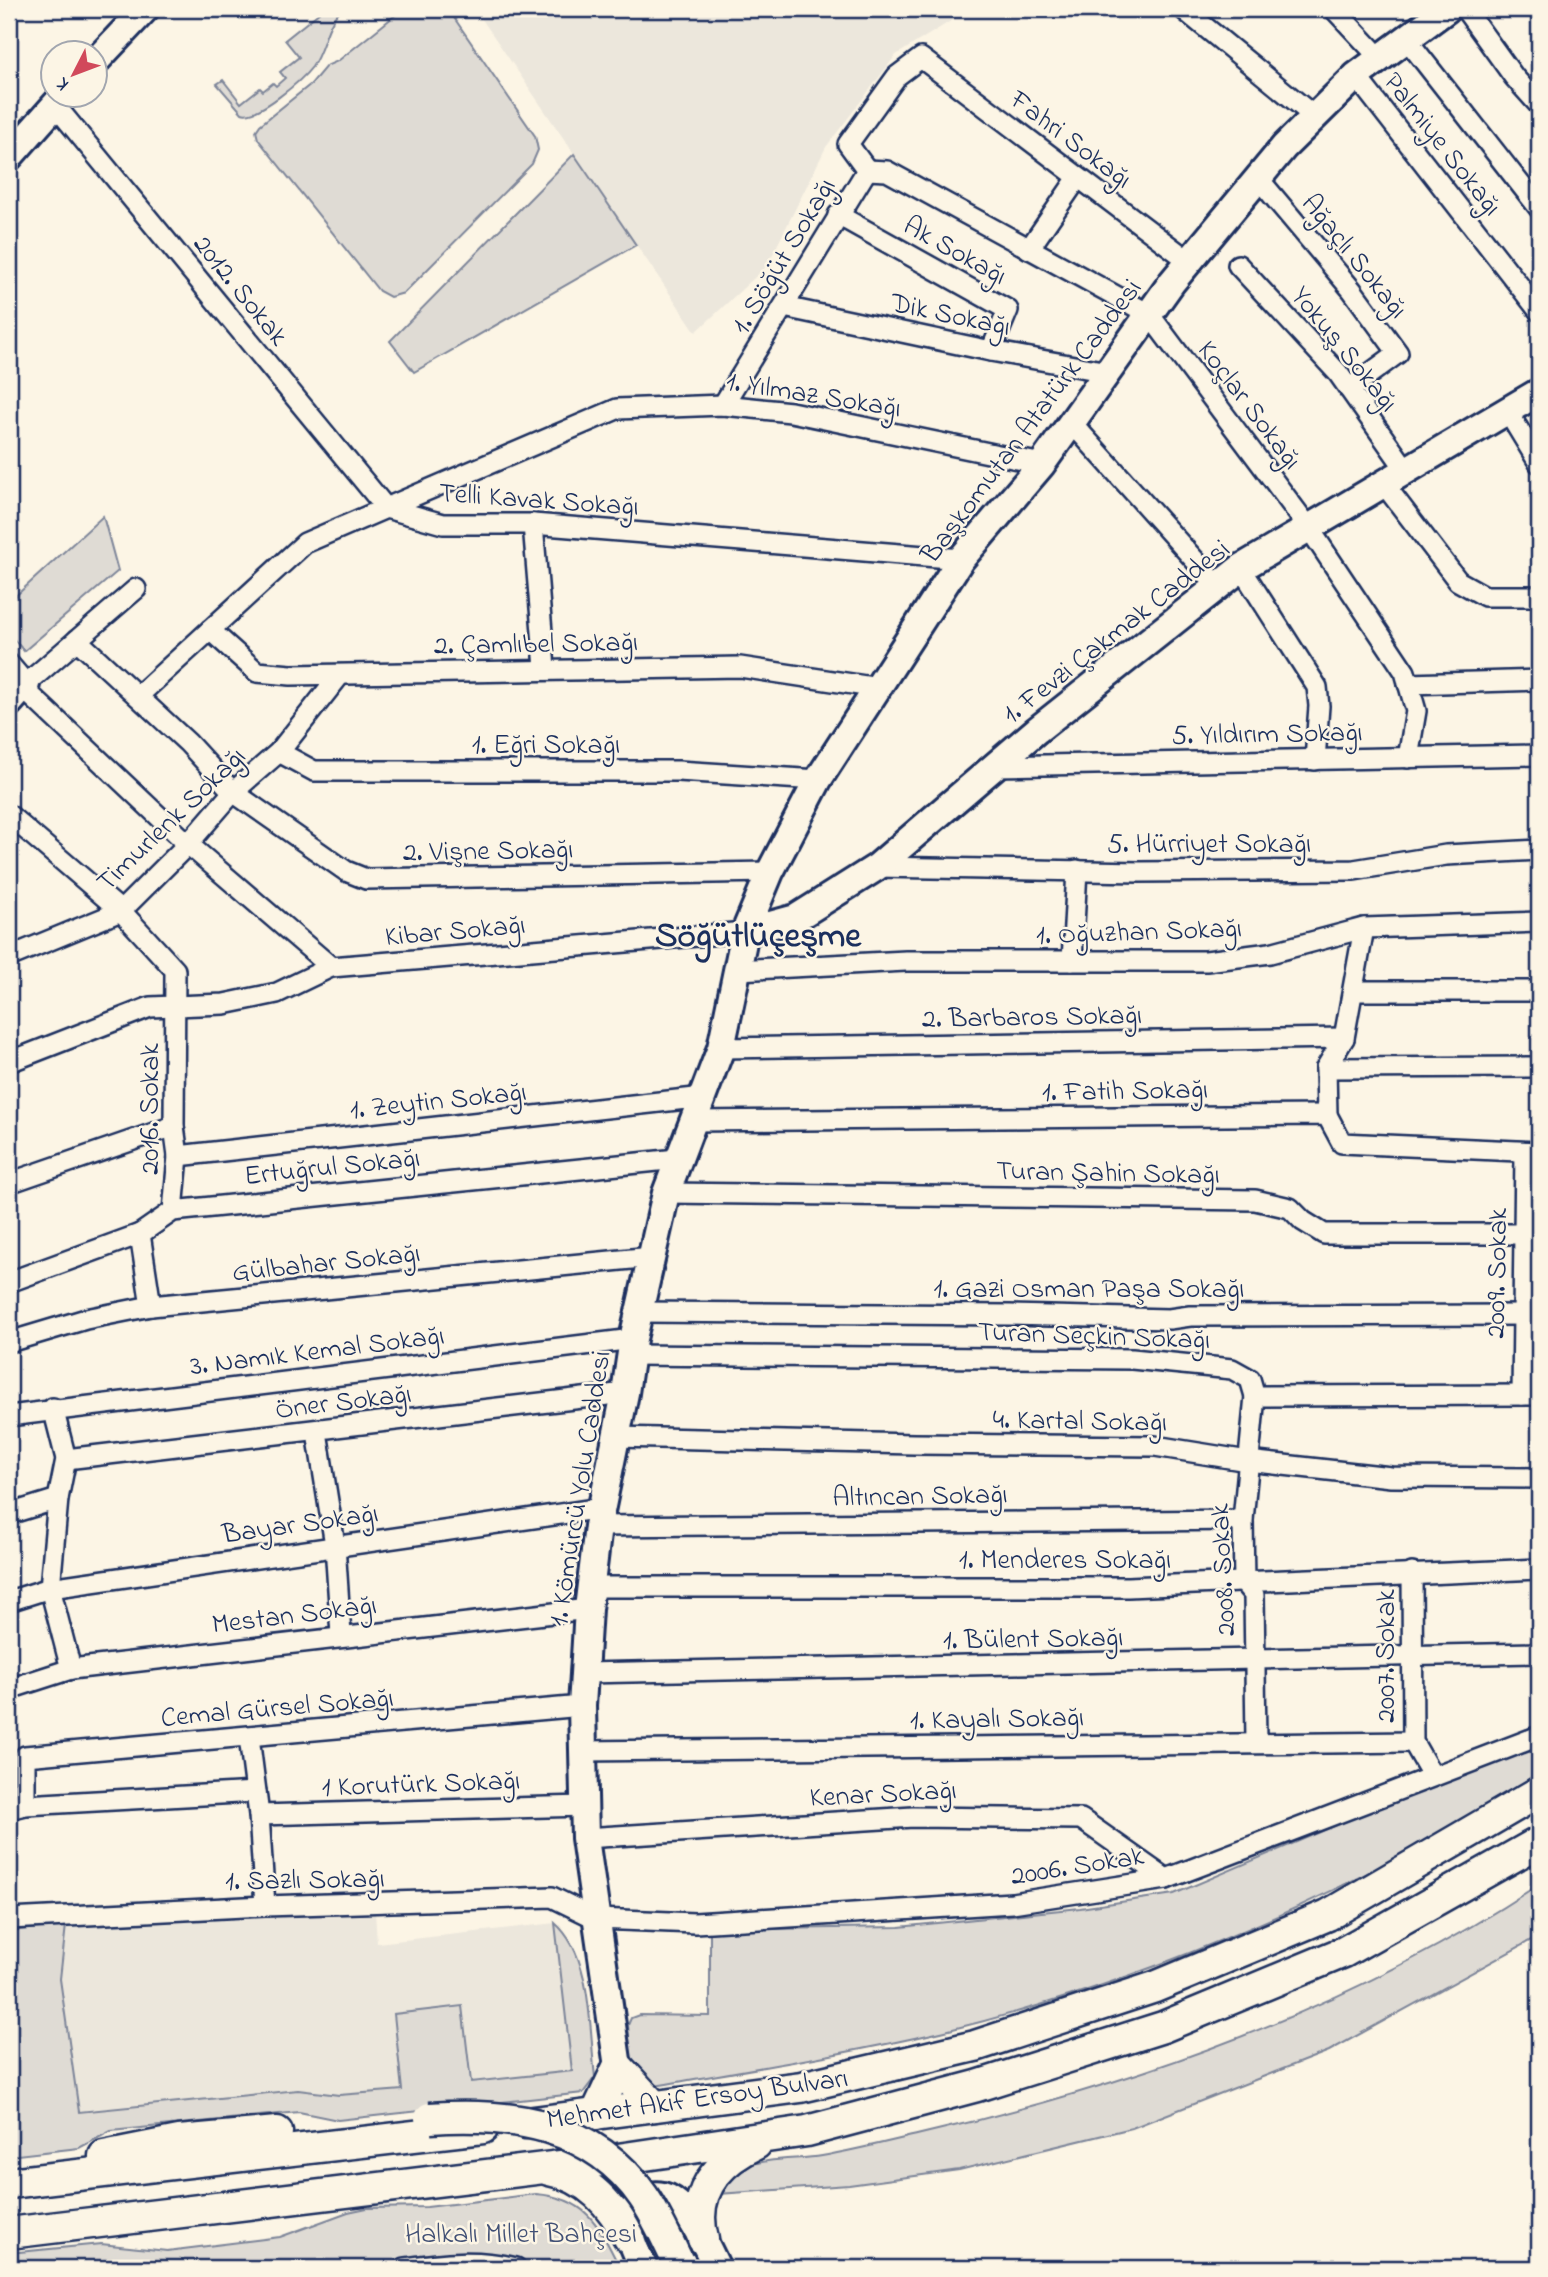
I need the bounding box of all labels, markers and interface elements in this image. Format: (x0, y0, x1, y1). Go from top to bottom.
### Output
north arrow (38, 38, 108, 108)
street label: Palmiye Sokağı (1372, 64, 1511, 226)
text: K (50, 71, 76, 96)
street label: Fahri Sokağı (999, 80, 1140, 201)
street label: 1. Söğüt Sokağı (722, 171, 848, 343)
street label: Ağaçlı Sokağı (1290, 186, 1417, 329)
street label: Ak Sokağı (895, 207, 1014, 297)
street label: 2012. Sokak (182, 227, 297, 356)
street label: Başkomutan Atatürk Caddesi (911, 271, 1154, 574)
street label: Yokuş Sokağı (1280, 278, 1407, 422)
street label: Dik Sokağı (886, 284, 1014, 349)
street label: Koçlar Sokağı (1186, 333, 1311, 479)
street label: 1. Yılmaz Sokağı (723, 362, 904, 431)
street label: Telli Kavak Sokağı (437, 474, 640, 529)
street label: 1. Fevzi Çakmak Caddesi (994, 531, 1240, 735)
street label: 2. Çamlıbel Sokağı (434, 623, 639, 668)
street label: 5. Yıldırım Sokağı (1171, 713, 1363, 758)
street label: 1. Eğri Sokağı (472, 726, 620, 767)
street label: Timurlenk Sokağı (88, 738, 257, 903)
street label: 5. Hürriyet Sokağı (1107, 825, 1311, 866)
street label: 2. Vişne Sokağı (402, 831, 574, 874)
street label: Kibar Sokağı (383, 906, 527, 959)
street label: 1. Oğuzhan Sokağı (1035, 909, 1243, 958)
district label: Söğütlüçeşme (655, 912, 862, 963)
street label: 2. Barbaros Sokağı (922, 996, 1143, 1041)
street label: 2016. Sokak (131, 1043, 172, 1175)
street label: 1. Fatih Sokağı (1042, 1071, 1209, 1114)
street label: 1. Zeytin Sokağı (348, 1073, 529, 1132)
street label: Ertuğrul Sokağı (242, 1139, 422, 1198)
street label: Turan Şahin Sokağı (996, 1152, 1220, 1197)
street label: 2009. Sokak (1477, 1207, 1520, 1339)
street label: Gülbahar Sokağı (230, 1234, 422, 1295)
street label: 1. Gazi Osman Paşa Sokağı (933, 1270, 1245, 1311)
street label: Turan Seçkin Sokağı (977, 1313, 1211, 1362)
street label: 3. Namık Kemal Sokağı (188, 1317, 447, 1388)
street label: 1. Kömürcü Yolu Caddesi (539, 1348, 623, 1629)
street label: Öner Sokağı (273, 1375, 414, 1432)
street label: 4. Kartal Sokağı (992, 1400, 1168, 1445)
street label: Altıncan Sokağı (832, 1475, 1008, 1520)
street label: Bayar Sokağı (219, 1494, 381, 1557)
street label: 2008. Sokak (1201, 1502, 1248, 1637)
street label: 1. Menderes Sokağı (959, 1541, 1171, 1582)
street label: Mestan Sokağı (210, 1586, 379, 1647)
street label: 2007. Sokak (1367, 1588, 1408, 1723)
street label: 1. Bülent Sokağı (942, 1618, 1124, 1663)
street label: Cemal Gürsel Sokağı (159, 1679, 396, 1740)
street label: 1. Kayalı Sokağı (909, 1698, 1085, 1743)
street label: 1 Korutürk Sokağı (321, 1762, 521, 1809)
street label: Kenar Sokağı (808, 1771, 958, 1820)
street label: 2006. Sokak (1008, 1837, 1148, 1898)
street label: 1. Sazlı Sokağı (225, 1860, 385, 1903)
street label: Mehmet Akif Ersoy Bulvarı (544, 2059, 851, 2142)
park label: Halkalı Millet Bahçesi (405, 2215, 637, 2256)

